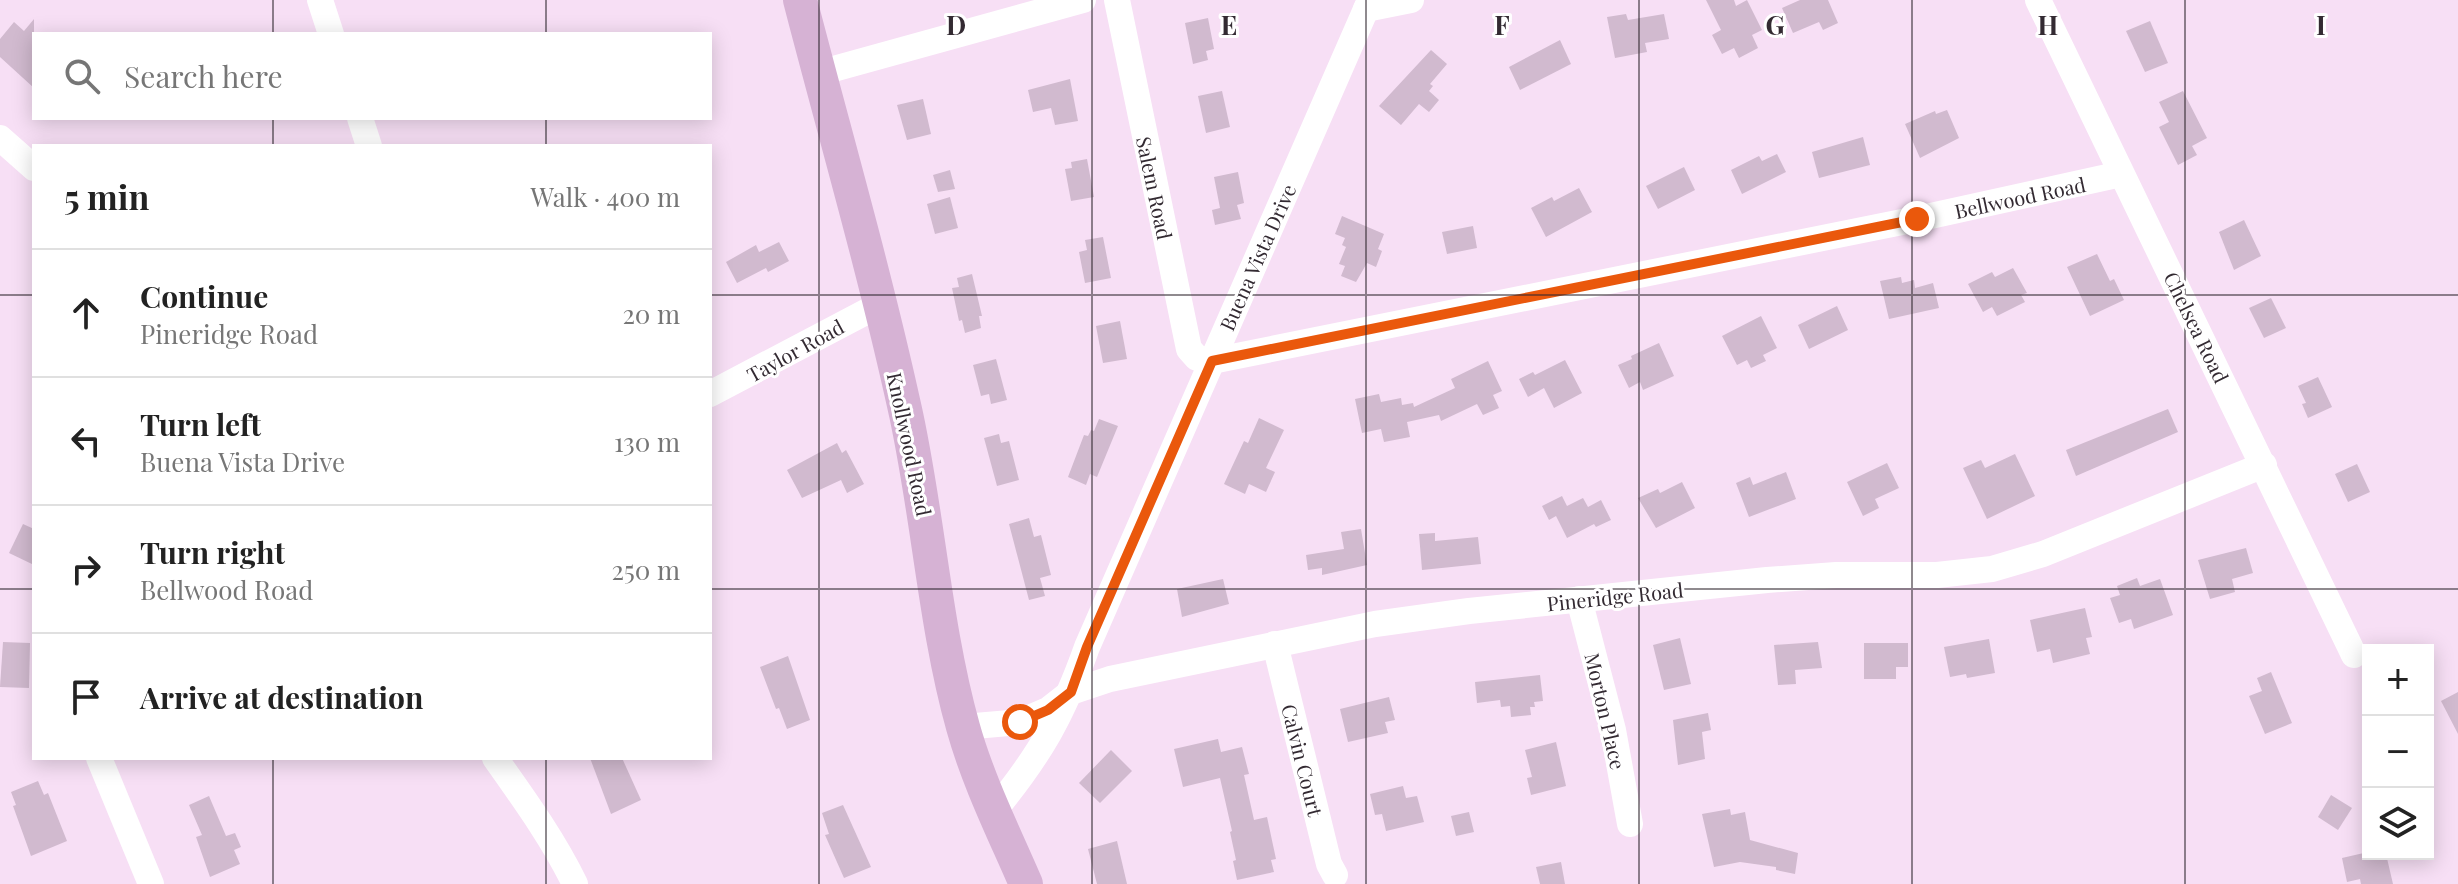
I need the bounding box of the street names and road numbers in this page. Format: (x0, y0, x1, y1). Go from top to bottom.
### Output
street label: Salem Road (1131, 134, 1179, 242)
street label: Bellwood Road (1952, 170, 2088, 224)
street label: Buena Vista Drive (1213, 179, 1301, 335)
street label: Chelsea Road (2158, 267, 2236, 387)
street label: Taylor Road (742, 312, 849, 388)
street label: Knollwood Road (882, 370, 939, 519)
street label: Pineridge Road (1545, 575, 1685, 617)
street label: Morton Place (1579, 650, 1633, 772)
street label: Calvin Court (1276, 701, 1330, 820)

